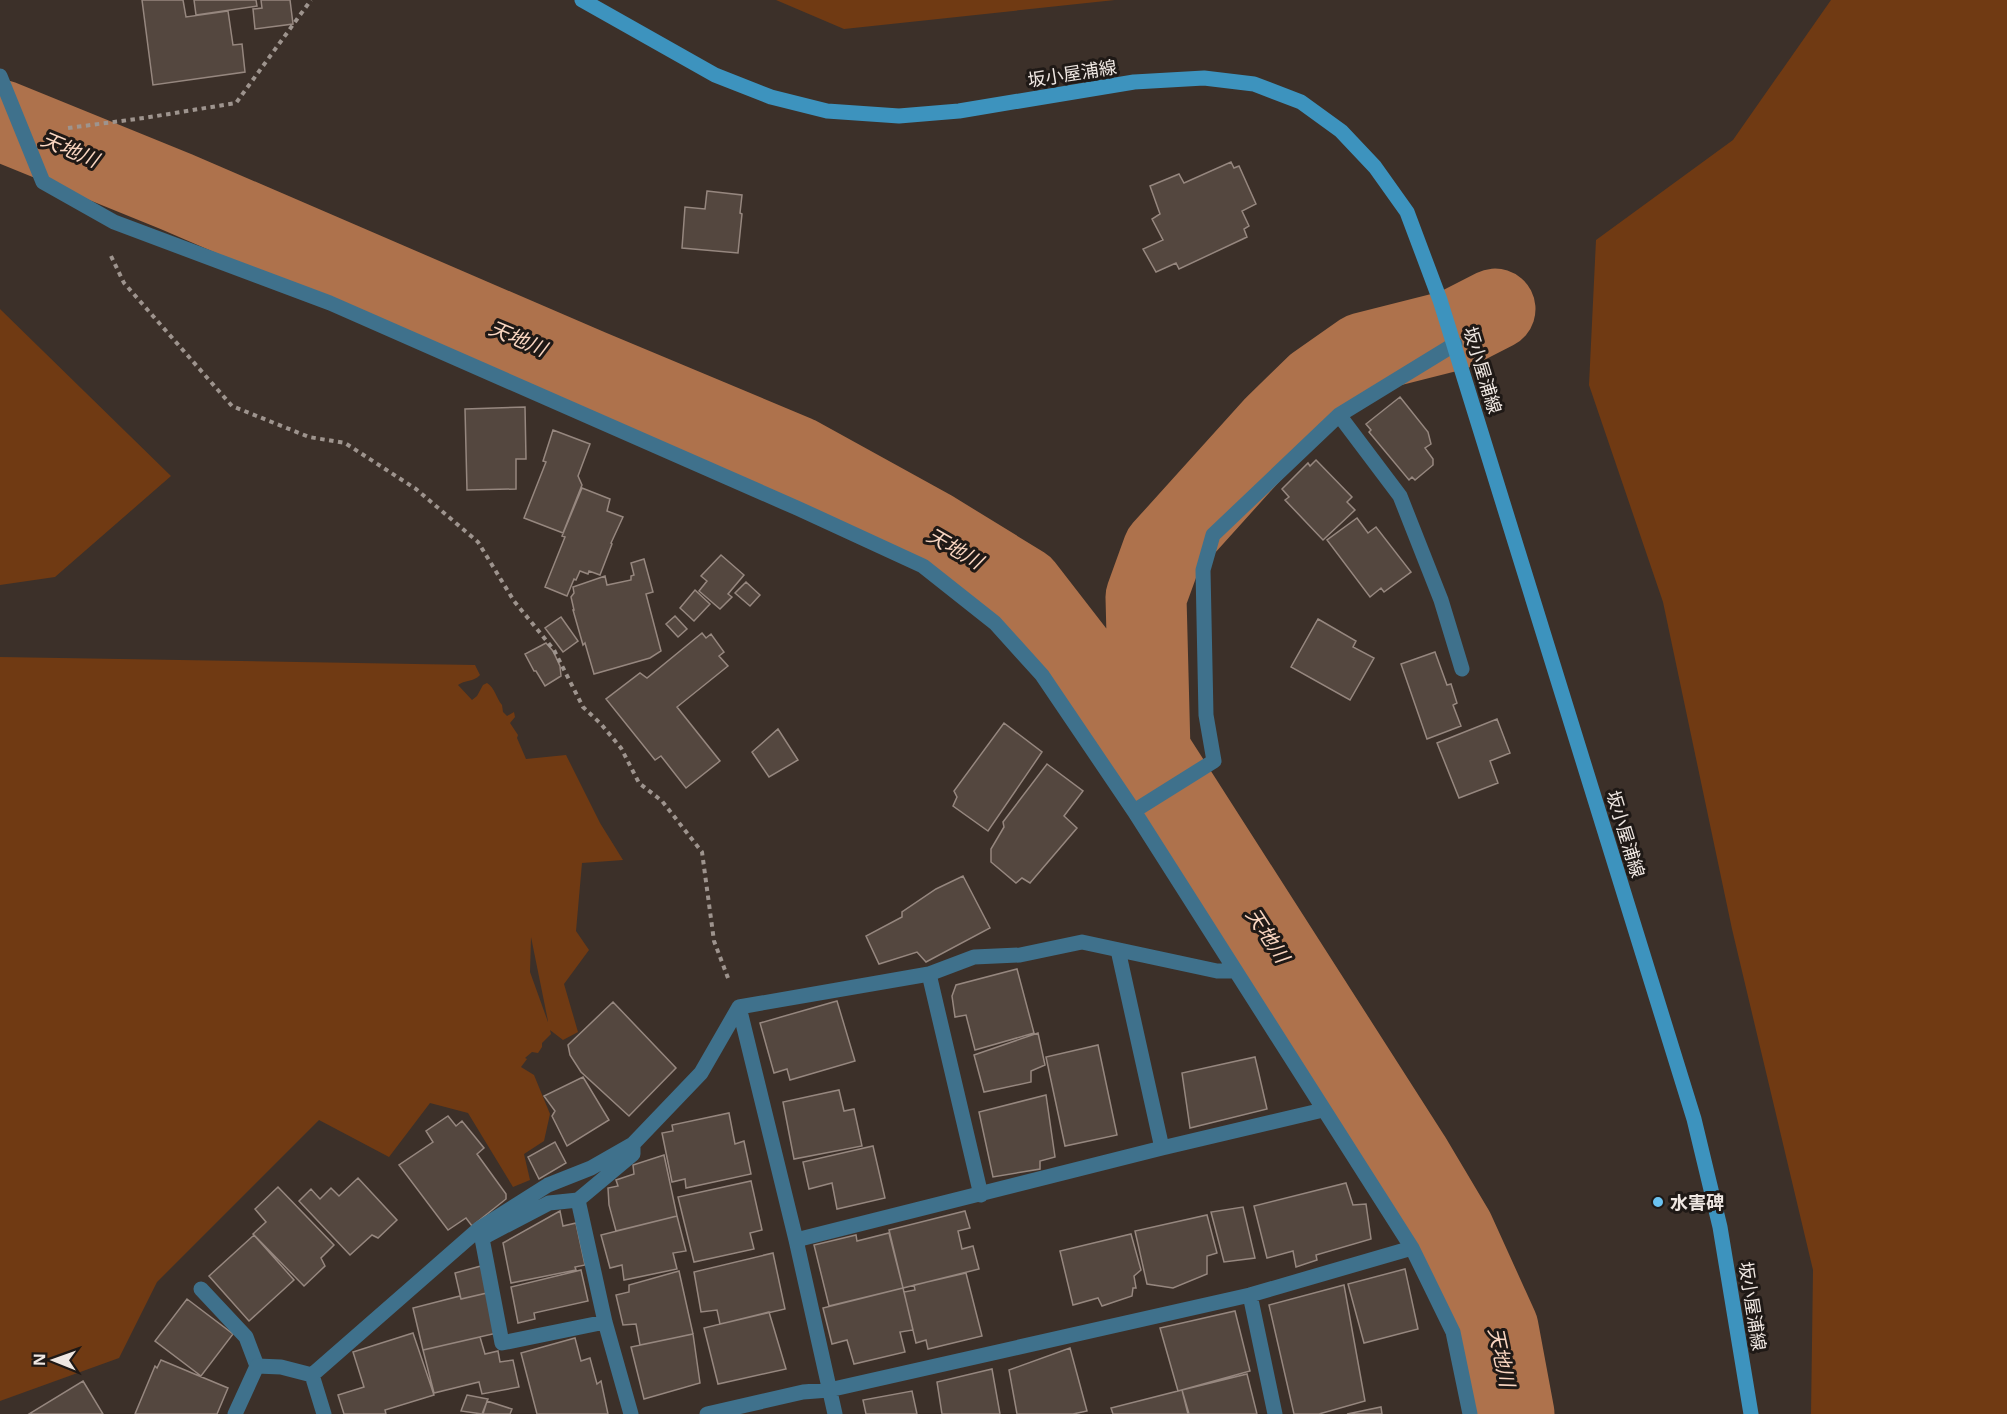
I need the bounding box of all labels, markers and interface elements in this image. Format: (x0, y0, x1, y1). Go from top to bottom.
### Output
street label: 坂小屋浦線 (1026, 54, 1118, 92)
water label: 天地川 (37, 125, 105, 174)
water label: 天地川 (485, 314, 553, 363)
street label: 坂小屋浦線 (1458, 323, 1508, 417)
water label: 天地川 (922, 521, 989, 576)
street label: 坂小屋浦線 (1601, 787, 1651, 881)
water label: 天地川 (1240, 902, 1297, 969)
place label: 水害碑 (1670, 1190, 1724, 1214)
marker: 水害碑 (1651, 1195, 1665, 1209)
street label: 坂小屋浦線 (1734, 1260, 1772, 1352)
water label: 天地川 (1483, 1325, 1522, 1391)
north arrow (24, 1330, 84, 1390)
text: N (28, 1353, 50, 1366)

